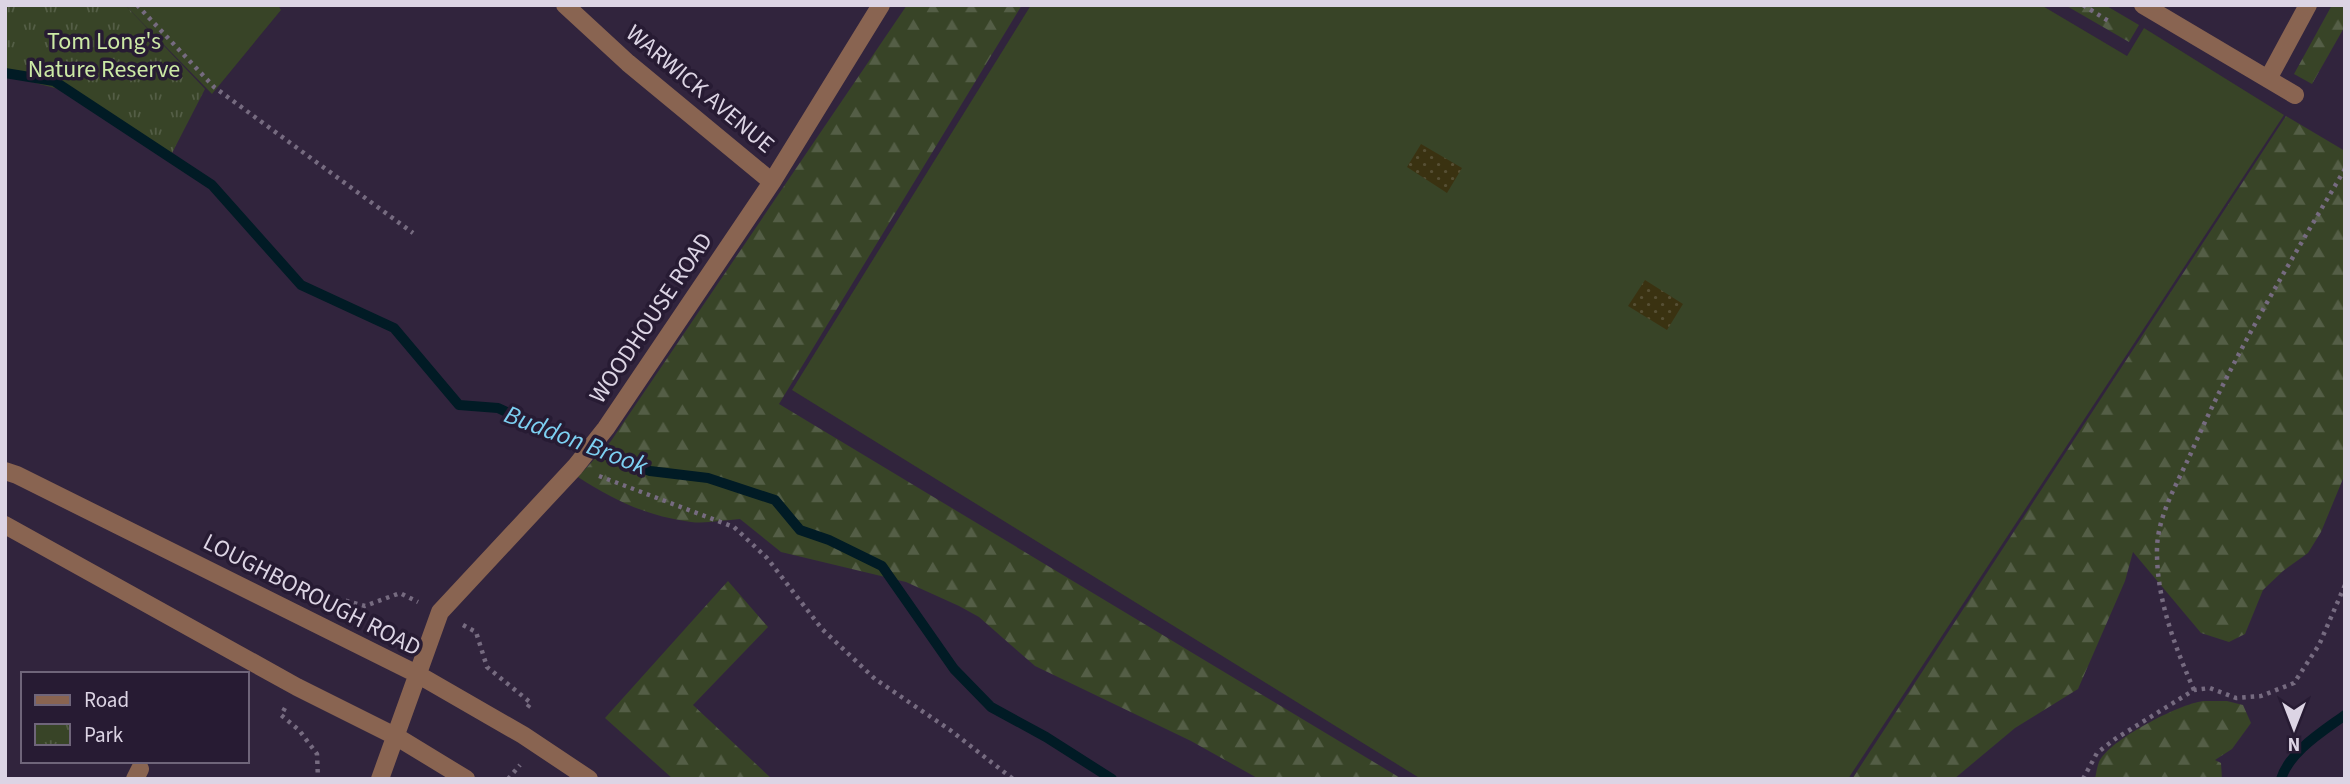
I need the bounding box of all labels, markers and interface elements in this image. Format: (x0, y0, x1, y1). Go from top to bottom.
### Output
street label: WARWICK AVENUE (618, 16, 782, 162)
park label: Tom Long's Nature Reserve (28, 24, 180, 87)
street label: WOODHOUSE ROAD (581, 225, 721, 411)
water label: Buddon Brook (499, 396, 654, 485)
street label: LOUGHBOROUGH ROAD (197, 525, 427, 665)
legend (21, 672, 248, 763)
text: Road (84, 685, 129, 715)
north arrow (2259, 693, 2329, 763)
text: Park (84, 720, 124, 750)
text: N (2288, 730, 2300, 757)

